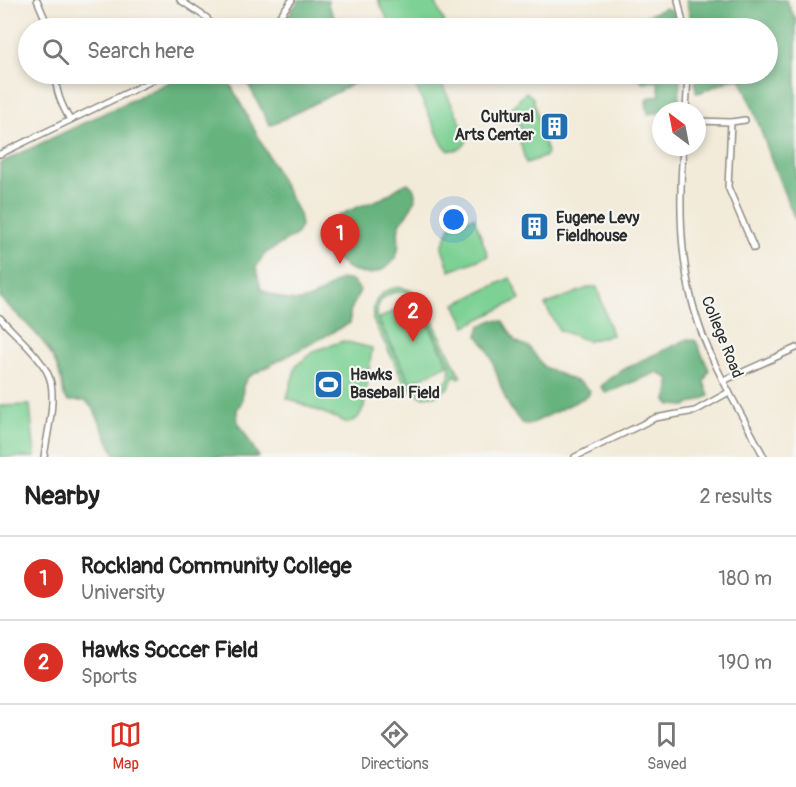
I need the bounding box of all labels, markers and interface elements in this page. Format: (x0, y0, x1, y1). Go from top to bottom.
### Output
search box (18, 18, 778, 84)
icon: search (39, 35, 72, 68)
text: Search here (87, 37, 194, 65)
north arrow (652, 102, 706, 156)
place label: Cultural Arts Center (454, 107, 534, 145)
building icon: Cultural Arts Center (539, 110, 571, 142)
your location (439, 205, 468, 234)
place label: Eugene Levy Fieldhouse (556, 208, 640, 246)
building icon: Eugene Levy Fieldhouse (519, 211, 551, 243)
pin: 1 (320, 214, 360, 264)
pin: 2 (394, 292, 432, 342)
street label: College Road (697, 293, 747, 381)
place label: Hawks Baseball Field (350, 365, 440, 403)
sports icon: Hawks Baseball Field (313, 368, 345, 400)
text: Nearby (24, 480, 100, 512)
text: 2 results (700, 484, 772, 509)
text: Rockland Community College (81, 552, 352, 580)
text: 1 (40, 566, 47, 591)
text: 180 m (718, 566, 772, 591)
text: University (81, 580, 165, 605)
text: Hawks Soccer Field (81, 636, 258, 664)
text: 2 (38, 650, 49, 675)
text: 190 m (718, 650, 772, 675)
text: Sports (81, 664, 137, 689)
tab: Map (109, 718, 142, 774)
tab: Directions (361, 718, 429, 774)
tab: Saved (647, 718, 687, 774)

